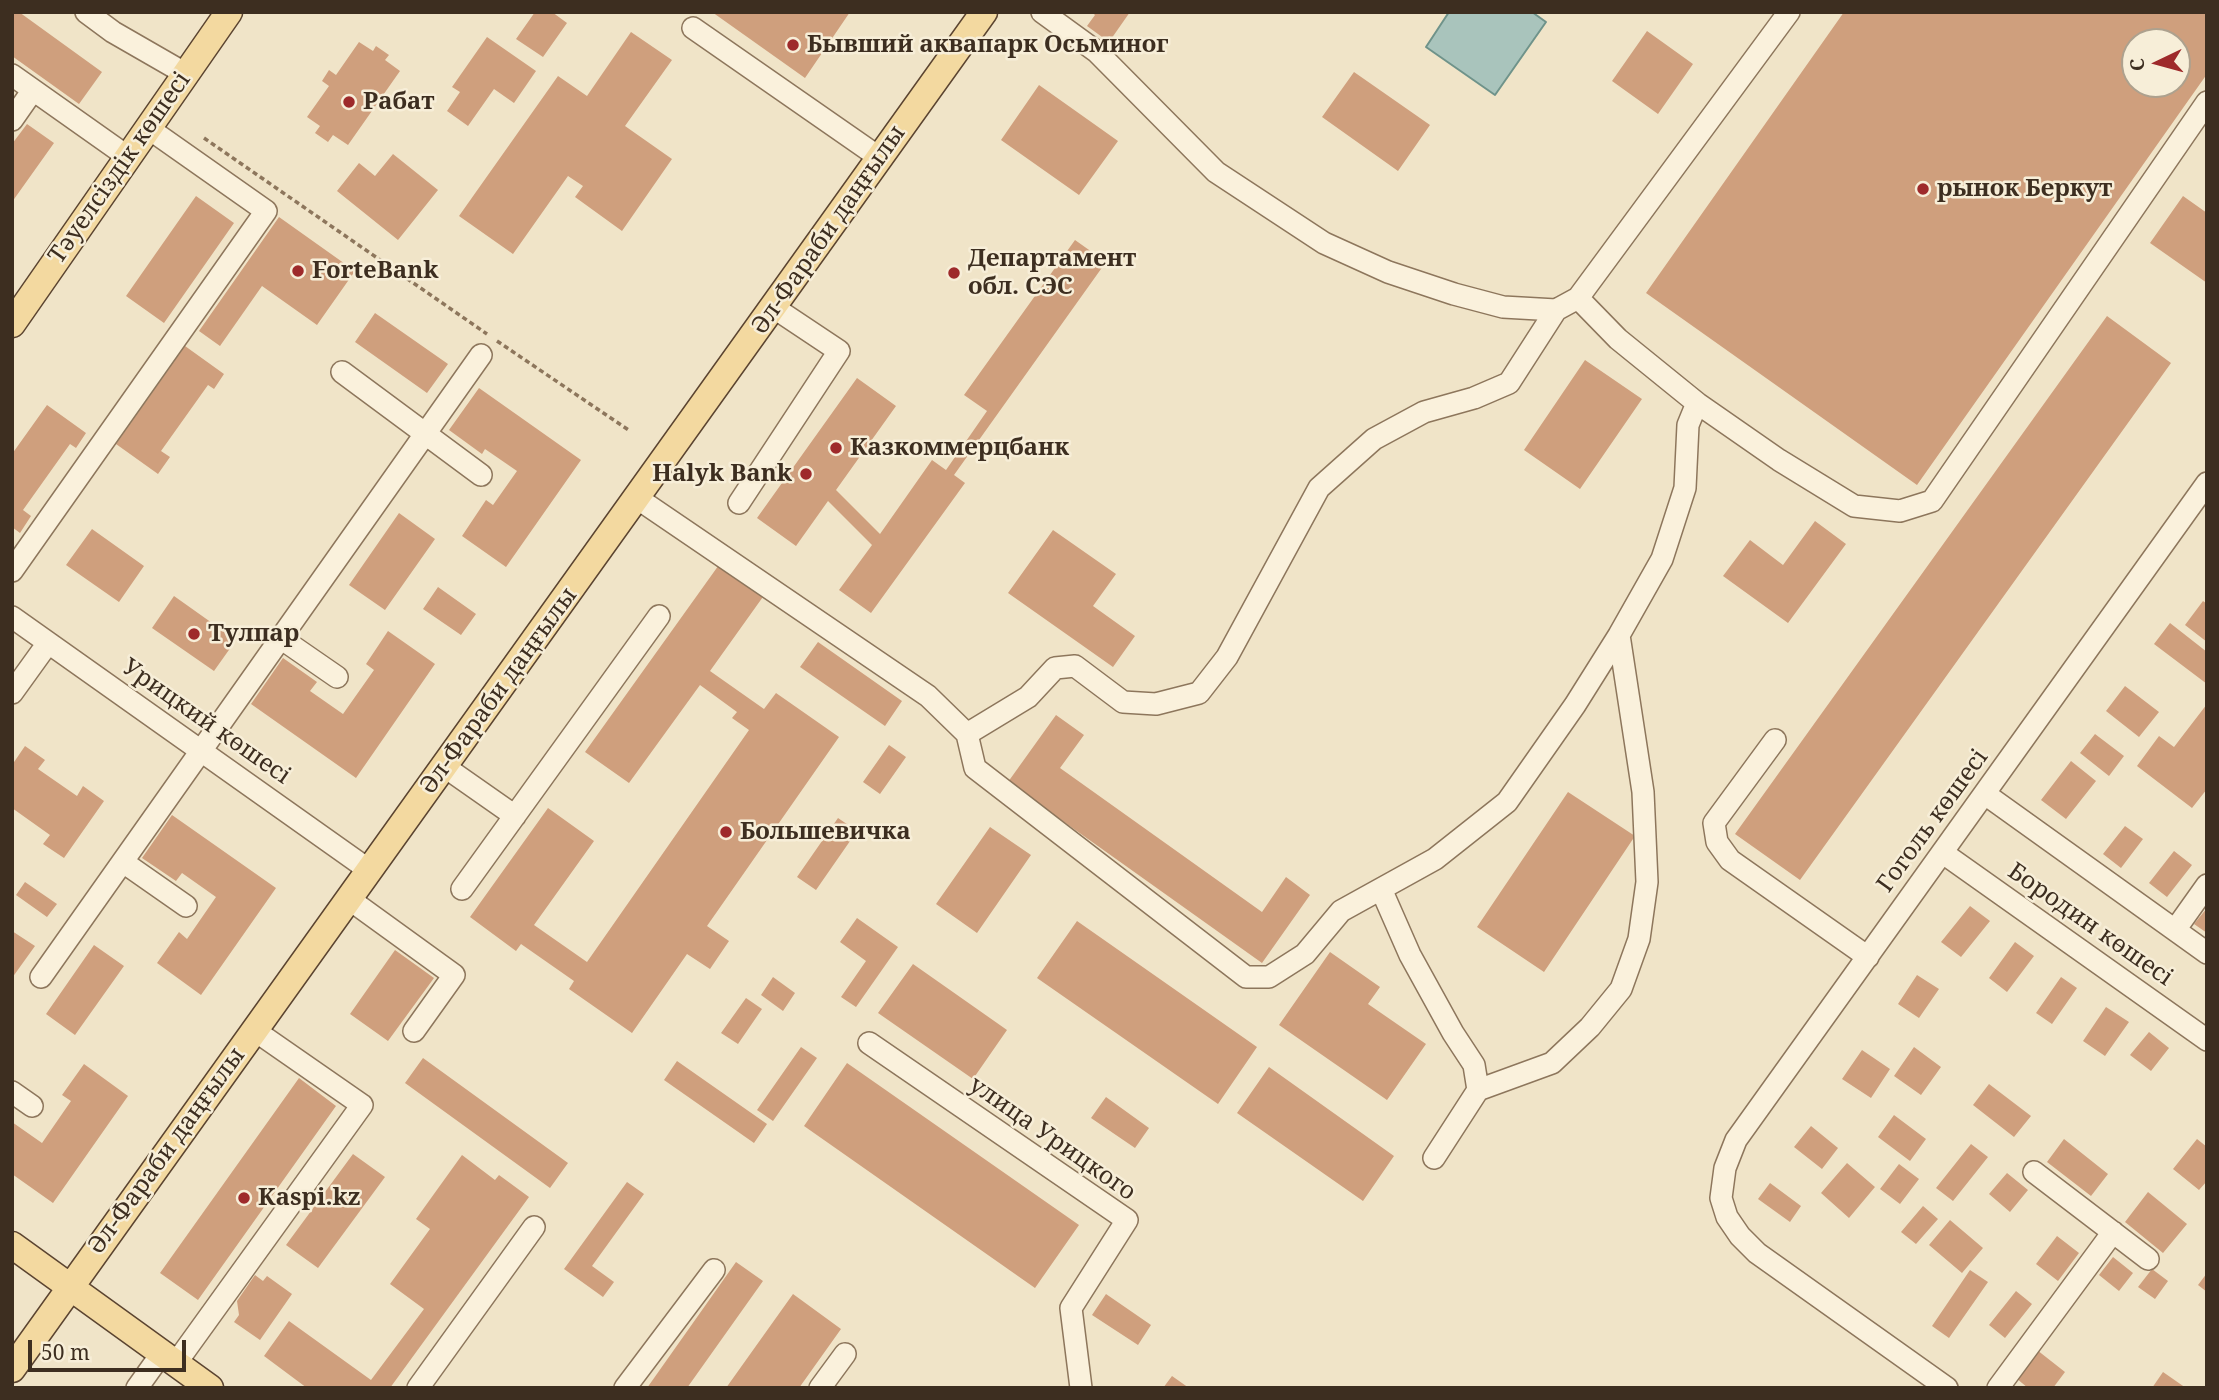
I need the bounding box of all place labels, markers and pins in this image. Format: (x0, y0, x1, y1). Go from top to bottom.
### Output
place label: Бывший аквапарк Осьминог (807, 31, 1168, 59)
marker: Бывший аквапарк Осьминог (785, 37, 801, 53)
place label: Рабат (363, 88, 435, 116)
marker: Рабат (341, 94, 357, 110)
place label: рынок Беркут (1937, 175, 2112, 203)
marker: рынок Беркут (1915, 181, 1931, 197)
place label: Департамент обл. СЭС (968, 245, 1136, 301)
place label: ForteBank (312, 257, 439, 285)
marker: ForteBank (290, 263, 306, 279)
marker: Департамент обл. СЭС (946, 265, 962, 281)
place label: Казкоммерцбанк (850, 434, 1069, 462)
marker: Казкоммерцбанк (828, 440, 844, 456)
place label: Halyk Bank (652, 460, 792, 488)
marker: Halyk Bank (798, 466, 814, 482)
place label: Тулпар (208, 620, 299, 648)
marker: Тулпар (186, 626, 202, 642)
place label: Большевичка (740, 818, 911, 846)
marker: Большевичка (718, 824, 734, 840)
place label: Kaspi.kz (258, 1184, 361, 1212)
marker: Kaspi.kz (236, 1190, 252, 1206)

